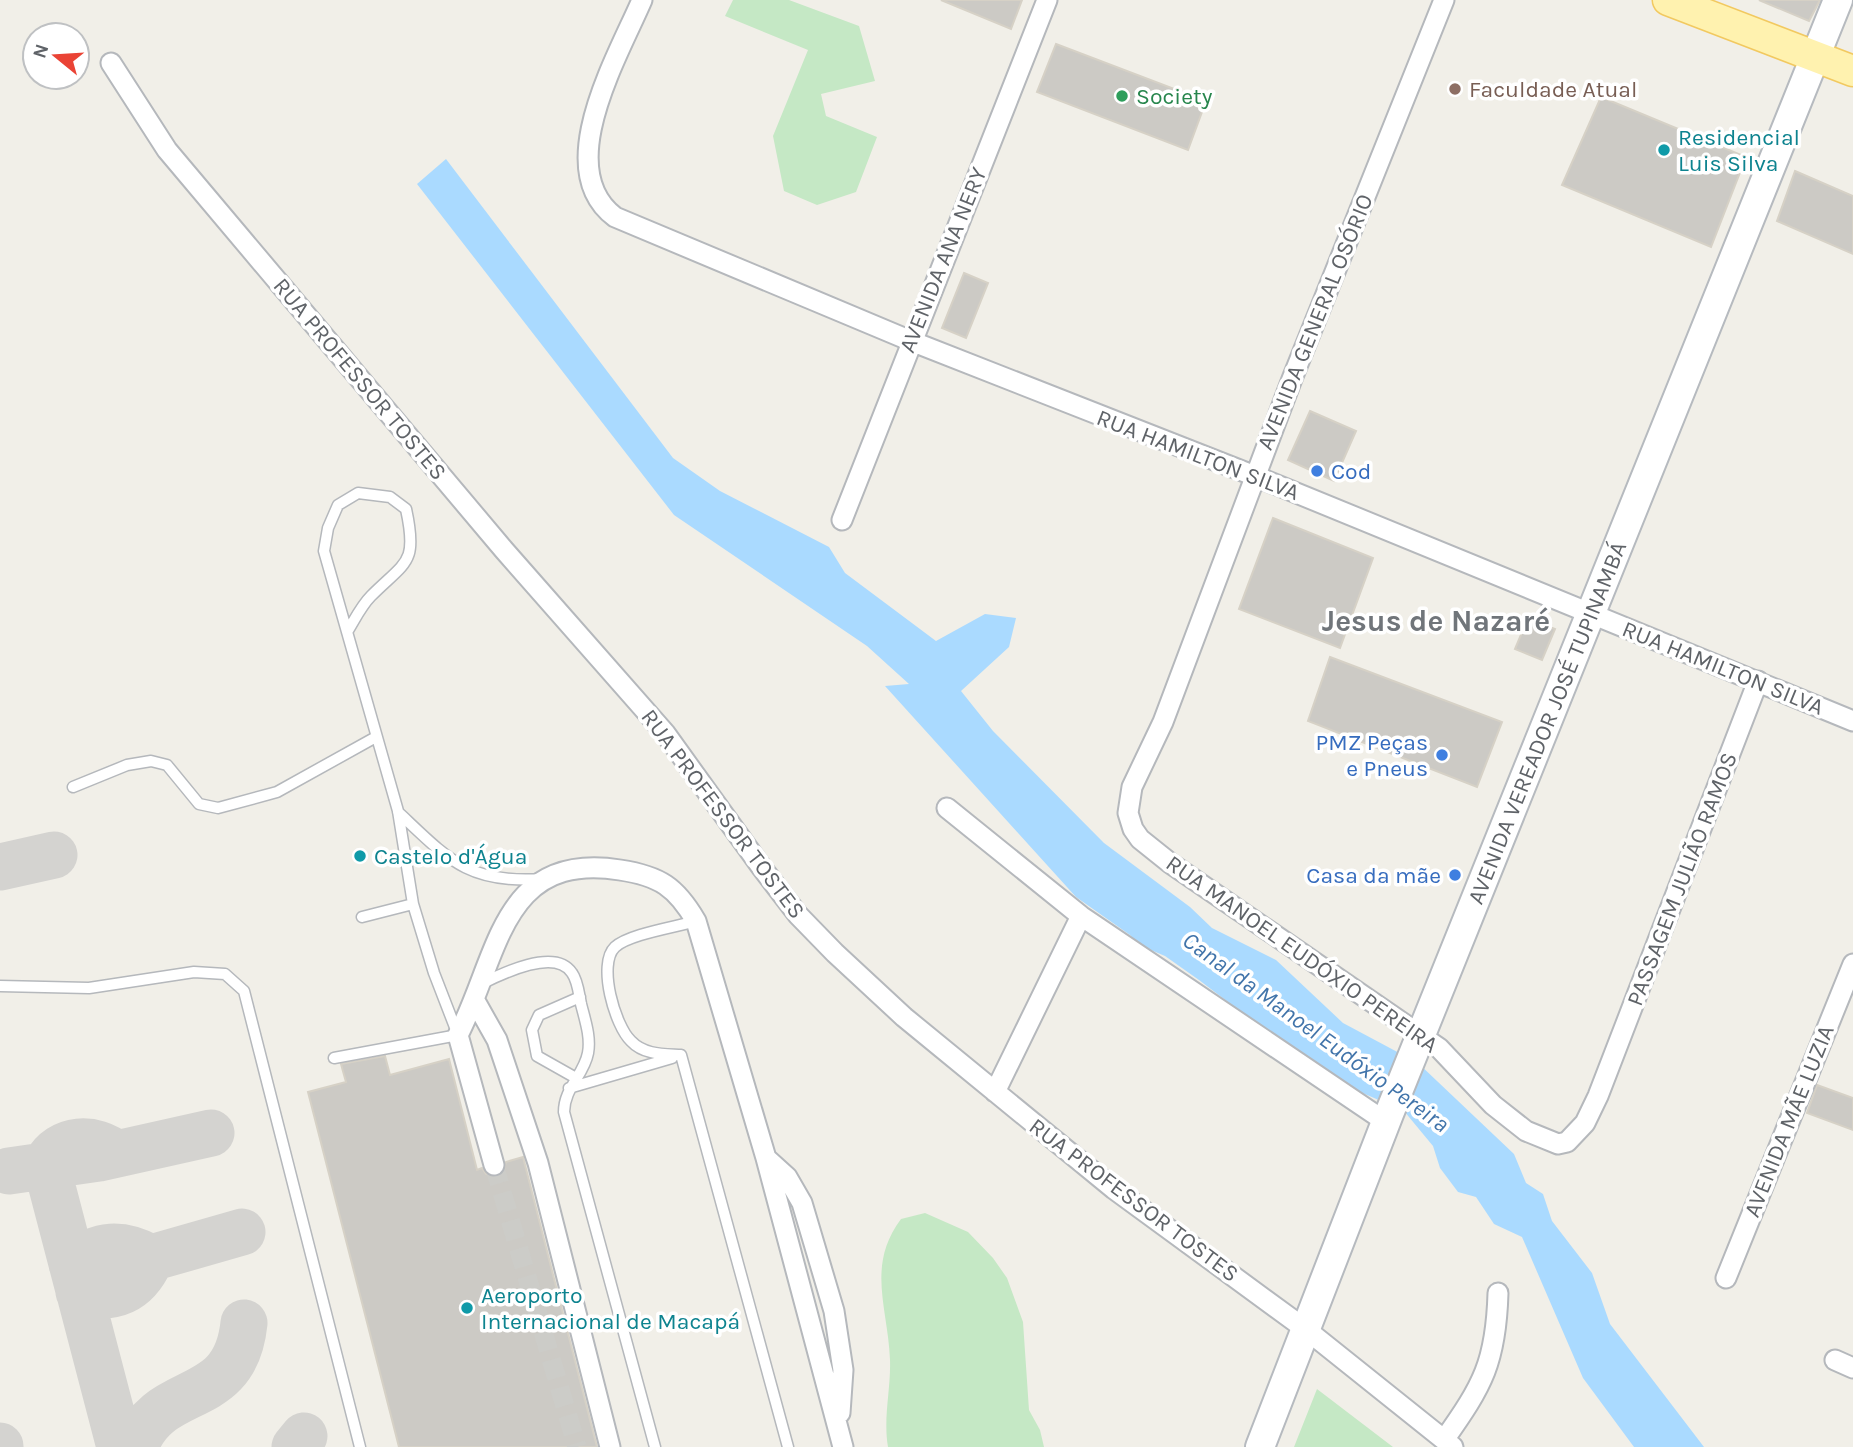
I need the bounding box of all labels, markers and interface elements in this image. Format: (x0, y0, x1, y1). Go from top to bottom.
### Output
north arrow (21, 21, 91, 91)
text: N (28, 41, 53, 61)
place label: Faculdade Atual (1469, 76, 1637, 103)
marker: Faculdade Atual (1447, 81, 1463, 97)
place label: Society (1136, 83, 1213, 110)
marker: Society (1114, 88, 1130, 104)
place label: Residencial Luis Silva (1678, 124, 1800, 177)
marker: Residencial Luis Silva (1656, 142, 1672, 158)
street label: AVENIDA ANA NERY (893, 163, 993, 357)
street label: AVENIDA GENERAL OSÓRIO (1251, 190, 1379, 454)
street label: RUA PROFESSOR TOSTES (268, 273, 452, 485)
street label: RUA HAMILTON SILVA (1093, 404, 1303, 506)
place label: Cod (1331, 458, 1371, 485)
marker: Cod (1309, 463, 1325, 479)
street label: AVENIDA VEREADOR JOSÉ TUPINAMBÁ (1462, 538, 1632, 908)
district label: Jesus de Nazaré (1322, 603, 1550, 639)
street label: RUA HAMILTON SILVA (1618, 615, 1828, 721)
street label: RUA PROFESSOR TOSTES (635, 704, 811, 924)
place label: PMZ Peças e Pneus (1316, 729, 1428, 782)
marker: PMZ Peças e Pneus (1434, 747, 1450, 763)
street label: PASSAGEM JULIÃO RAMOS (1621, 748, 1743, 1010)
place label: Castelo d'Água (374, 843, 527, 870)
marker: Castelo d'Água (352, 848, 368, 864)
street label: RUA MANOEL EUDÓXIO PEREIRA (1161, 850, 1443, 1058)
place label: Casa da mãe (1306, 862, 1441, 889)
marker: Casa da mãe (1447, 867, 1463, 883)
water label: Canal da Manoel Eudóxio Pereira (1177, 926, 1455, 1138)
street label: AVENIDA MÃE LUZIA (1738, 1021, 1840, 1221)
street label: RUA PROFESSOR TOSTES (1024, 1112, 1244, 1288)
place label: Aeroporto Internacional de Macapá (481, 1282, 740, 1335)
marker: Aeroporto Internacional de Macapá (459, 1300, 475, 1316)

